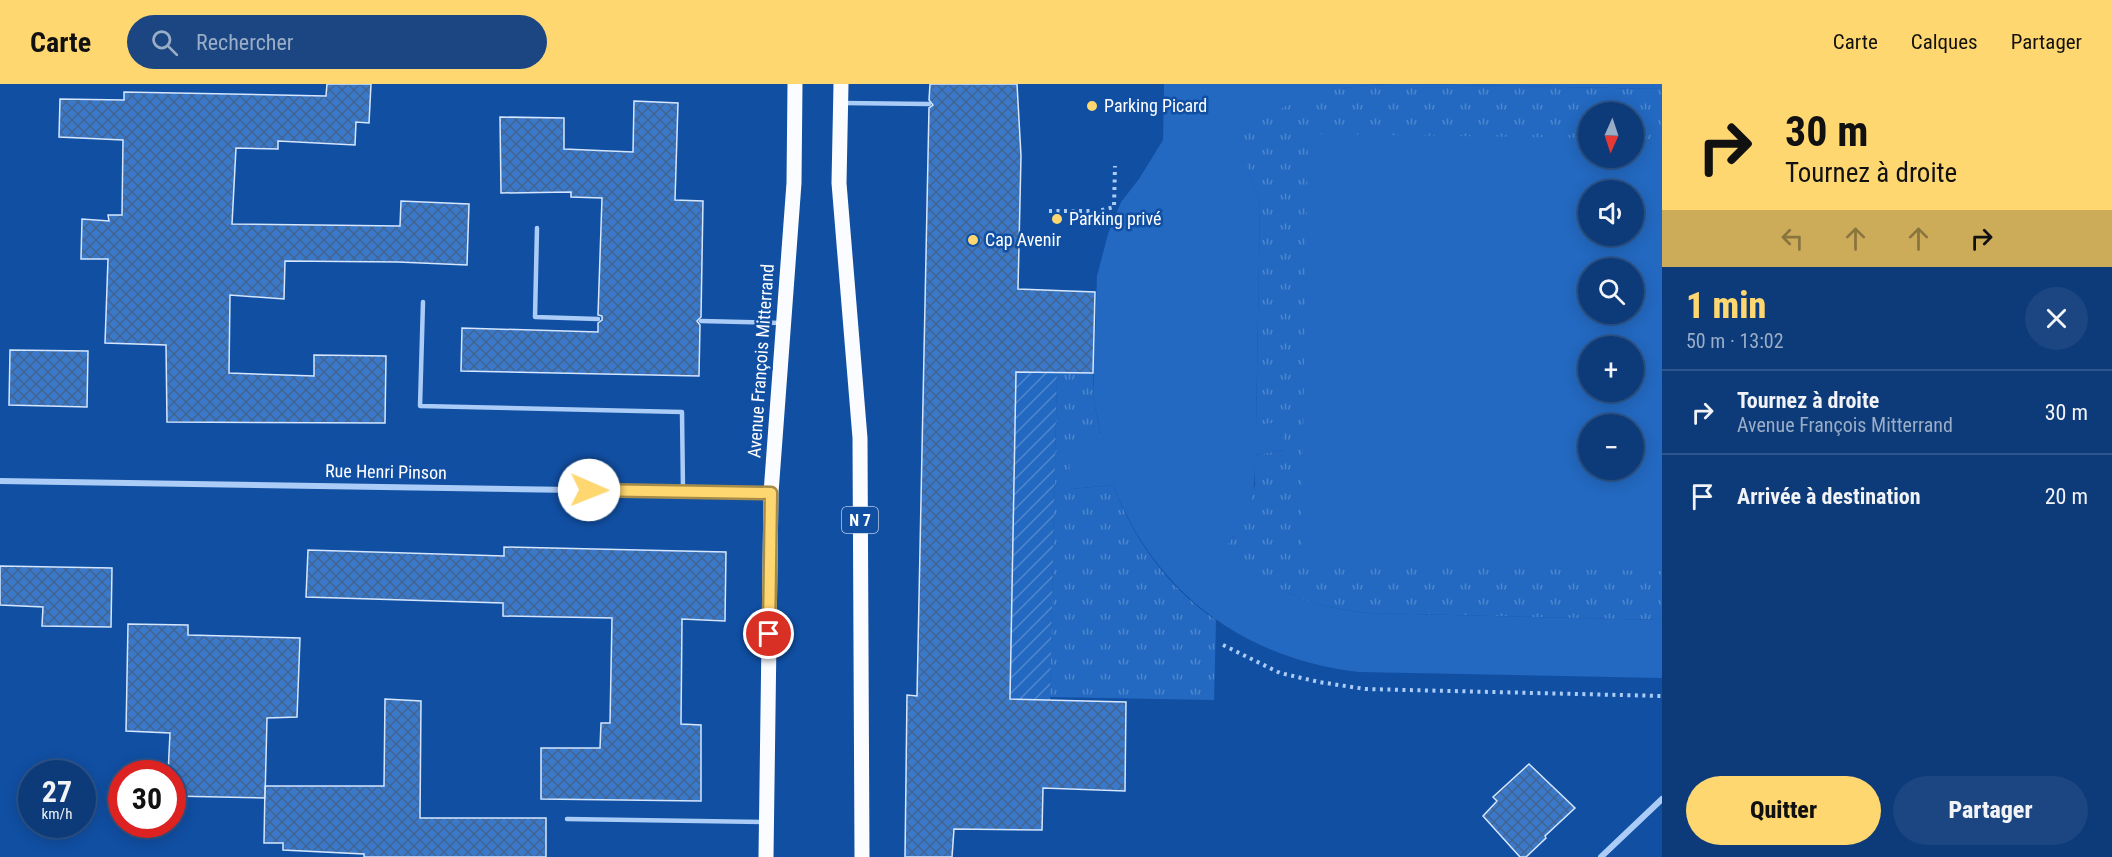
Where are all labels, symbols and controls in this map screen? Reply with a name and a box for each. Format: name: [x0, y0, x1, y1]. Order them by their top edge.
search box: [127, 15, 547, 69]
text: Carte: [30, 26, 91, 59]
icon: search: [148, 26, 181, 59]
text: Rechercher: [196, 30, 293, 55]
text: Carte: [1833, 30, 1878, 54]
text: Calques: [1911, 30, 1978, 54]
text: Partager: [2011, 30, 2082, 54]
place label: Parking Picard: [1104, 95, 1207, 116]
marker: Parking Picard: [1085, 99, 1099, 113]
north arrow: [1578, 102, 1644, 168]
map controls: [1578, 102, 1644, 480]
text: 30 m: [1785, 107, 1868, 156]
icon: right: [1686, 108, 1764, 186]
text: Tournez à droite: [1785, 157, 1957, 189]
button: sound: [1578, 180, 1644, 246]
place label: Parking privé: [1069, 208, 1161, 229]
marker: Parking privé: [1050, 212, 1064, 226]
icon: left: [1776, 222, 1809, 255]
icon: ahead: [1839, 222, 1872, 255]
icon: ahead: [1902, 222, 1935, 255]
icon: right: [1965, 222, 1998, 255]
place label: Cap Avenir: [985, 229, 1062, 250]
marker: Cap Avenir: [966, 233, 980, 247]
button: search: [1578, 258, 1644, 324]
street label: Avenue François Mitterrand: [743, 263, 778, 459]
text: 1 min: [1686, 285, 1766, 327]
button: close: [2025, 287, 2088, 350]
text: 50 m · 13:02: [1686, 329, 1784, 353]
button: +: [1578, 336, 1644, 402]
text: Tournez à droite: [1737, 388, 1879, 413]
icon: right: [1686, 396, 1719, 429]
text: 30 m: [2045, 400, 2088, 425]
text: Avenue François Mitterrand: [1737, 413, 1953, 437]
button: −: [1578, 414, 1644, 480]
position arrow: [557, 458, 621, 522]
street label: Rue Henri Pinson: [325, 460, 447, 483]
icon: arrive: [1686, 480, 1719, 513]
text: Arrivée à destination: [1737, 484, 1921, 509]
text: 20 m: [2045, 484, 2088, 509]
road number: N 7: [842, 507, 878, 533]
pin: [743, 608, 794, 659]
icon: arrive: [752, 617, 785, 650]
speed limit sign: 30: [108, 760, 186, 838]
text: 27: [42, 774, 72, 809]
button: Quitter: [1686, 776, 1881, 845]
button: Partager: [1893, 776, 2088, 845]
text: km/h: [42, 805, 72, 823]

